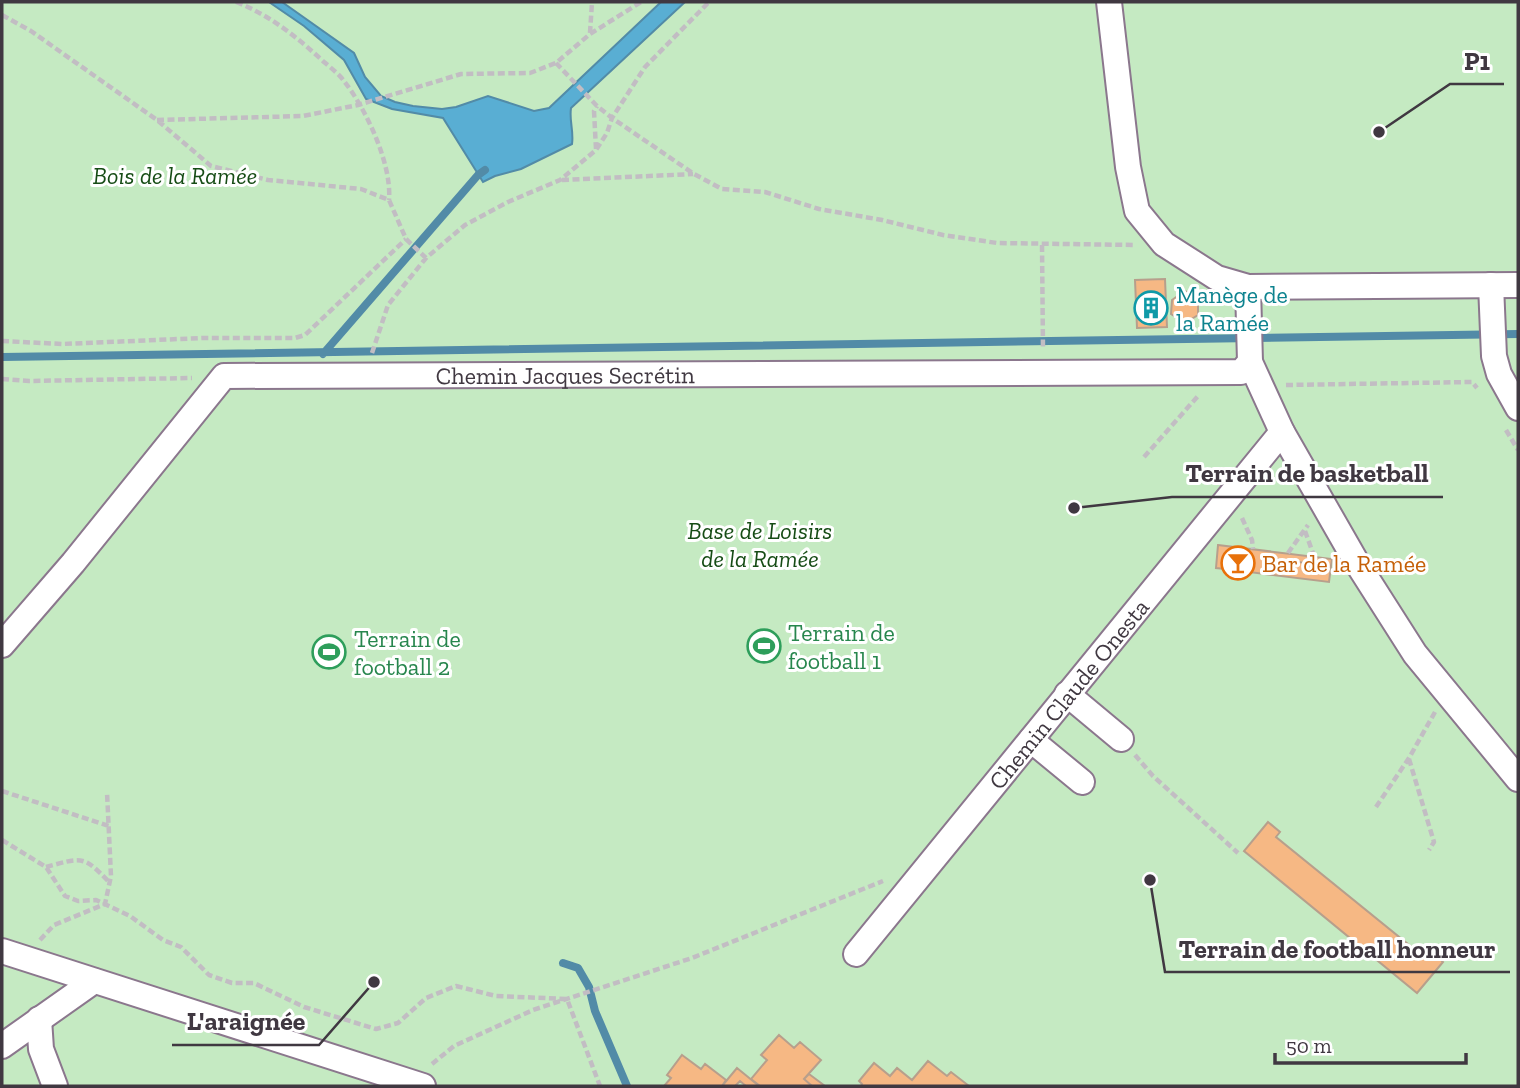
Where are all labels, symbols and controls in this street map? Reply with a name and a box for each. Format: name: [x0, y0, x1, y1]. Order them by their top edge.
callout: P1: [1450, 37, 1504, 84]
text: P1: [1464, 45, 1491, 77]
park label: Bois de la Ramée: [93, 161, 257, 190]
place label: Manège de la Ramée: [1176, 280, 1288, 337]
building icon: Manège de la Ramée: [1132, 289, 1170, 327]
street label: Chemin Jacques Secrétin: [436, 360, 695, 390]
callout: Terrain de basketball: [1172, 450, 1443, 497]
text: Terrain de basketball: [1185, 457, 1429, 489]
park label: Base de Loisirs de la Ramée: [688, 516, 832, 573]
bar icon: Bar de la Ramée: [1219, 544, 1257, 582]
place label: Bar de la Ramée: [1262, 549, 1426, 578]
street label: Chemin Claude Onesta: [982, 592, 1155, 795]
place label: Terrain de football 1: [788, 618, 895, 675]
place label: Terrain de football 2: [354, 624, 461, 681]
sports icon: Terrain de football 1: [745, 627, 783, 665]
sports icon: Terrain de football 2: [310, 633, 348, 671]
callout: Terrain de football honneur: [1165, 925, 1510, 972]
text: Terrain de football honneur: [1179, 933, 1495, 965]
callout: L'araignée: [172, 998, 319, 1045]
text: L'araignée: [187, 1005, 306, 1037]
scale bar: [1275, 1021, 1466, 1066]
text: 50 m: [1286, 1033, 1332, 1058]

